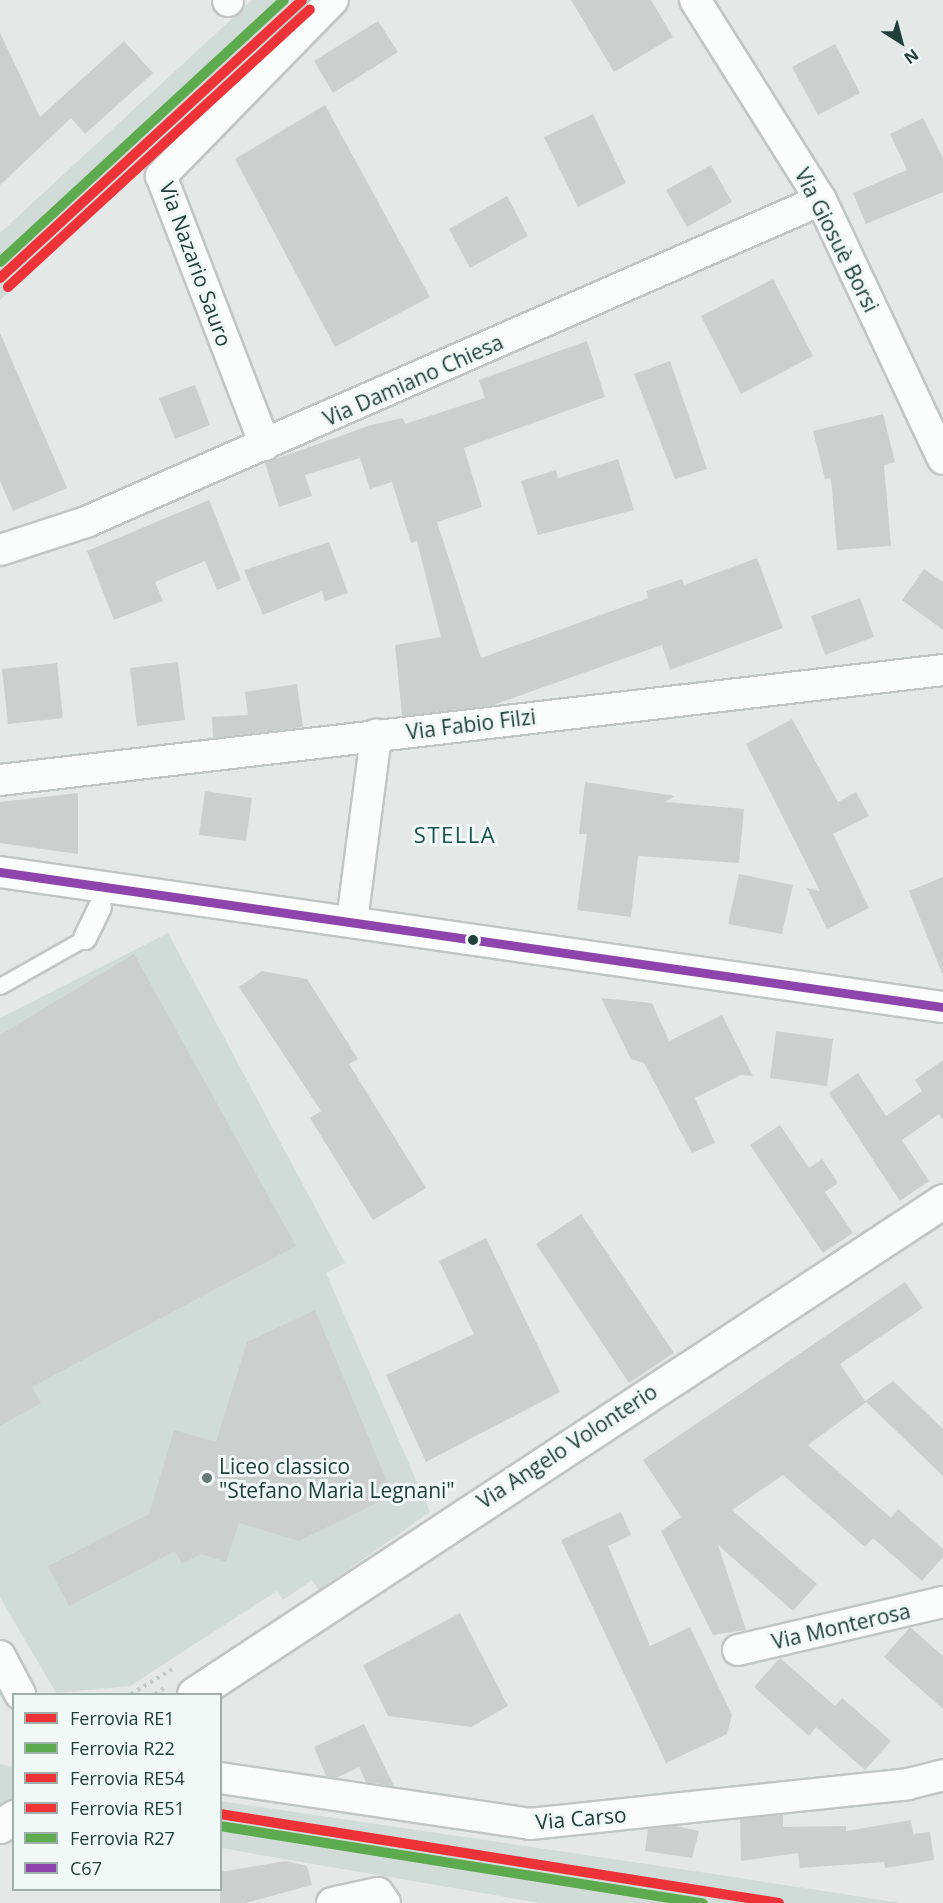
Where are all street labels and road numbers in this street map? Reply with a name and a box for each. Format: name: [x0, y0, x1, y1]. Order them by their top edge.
street label: Via Giosuè Borsi: [790, 164, 884, 316]
street label: Via Nazario Sauro: [155, 178, 237, 350]
street label: Via Damiano Chiesa: [319, 329, 507, 431]
street label: Via Fabio Filzi: [405, 704, 537, 744]
street label: Via Angelo Volonterio: [472, 1378, 662, 1514]
street label: Via Monterosa: [769, 1598, 913, 1654]
street label: Via Carso: [535, 1801, 627, 1835]

